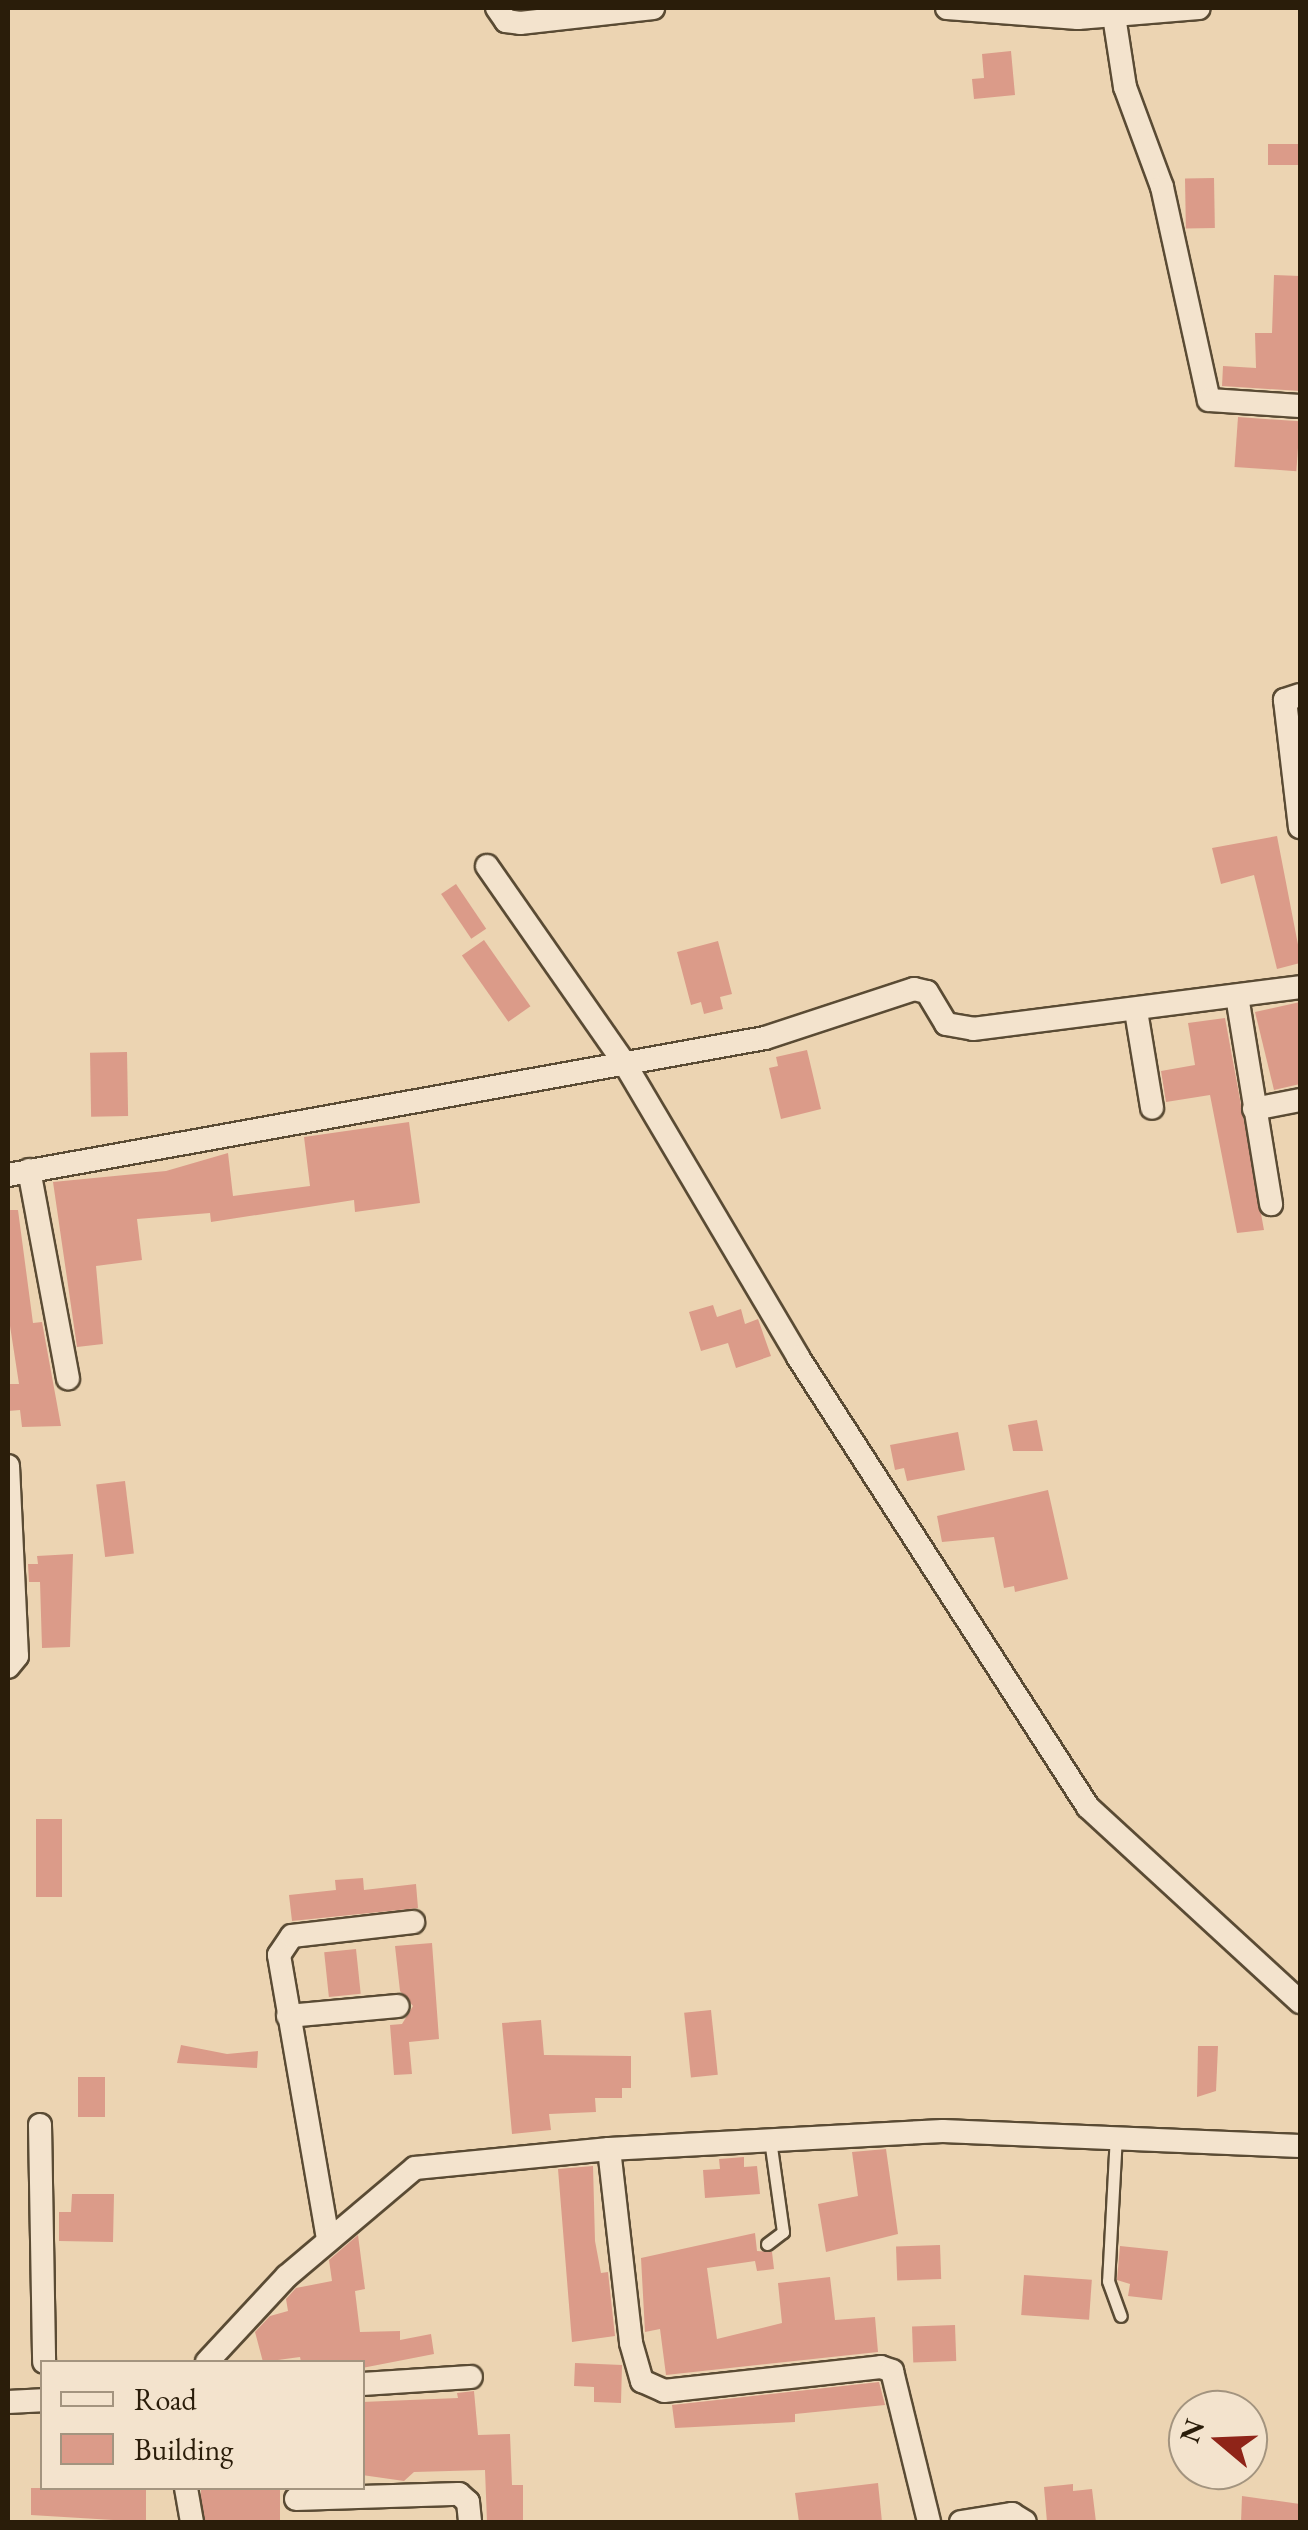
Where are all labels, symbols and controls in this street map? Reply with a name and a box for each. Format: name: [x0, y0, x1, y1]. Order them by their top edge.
legend: [40, 2360, 365, 2490]
text: Road: [134, 2380, 197, 2419]
north arrow: [1168, 2390, 1268, 2490]
text: N: [1171, 2414, 1212, 2447]
text: Building: [134, 2430, 233, 2469]

